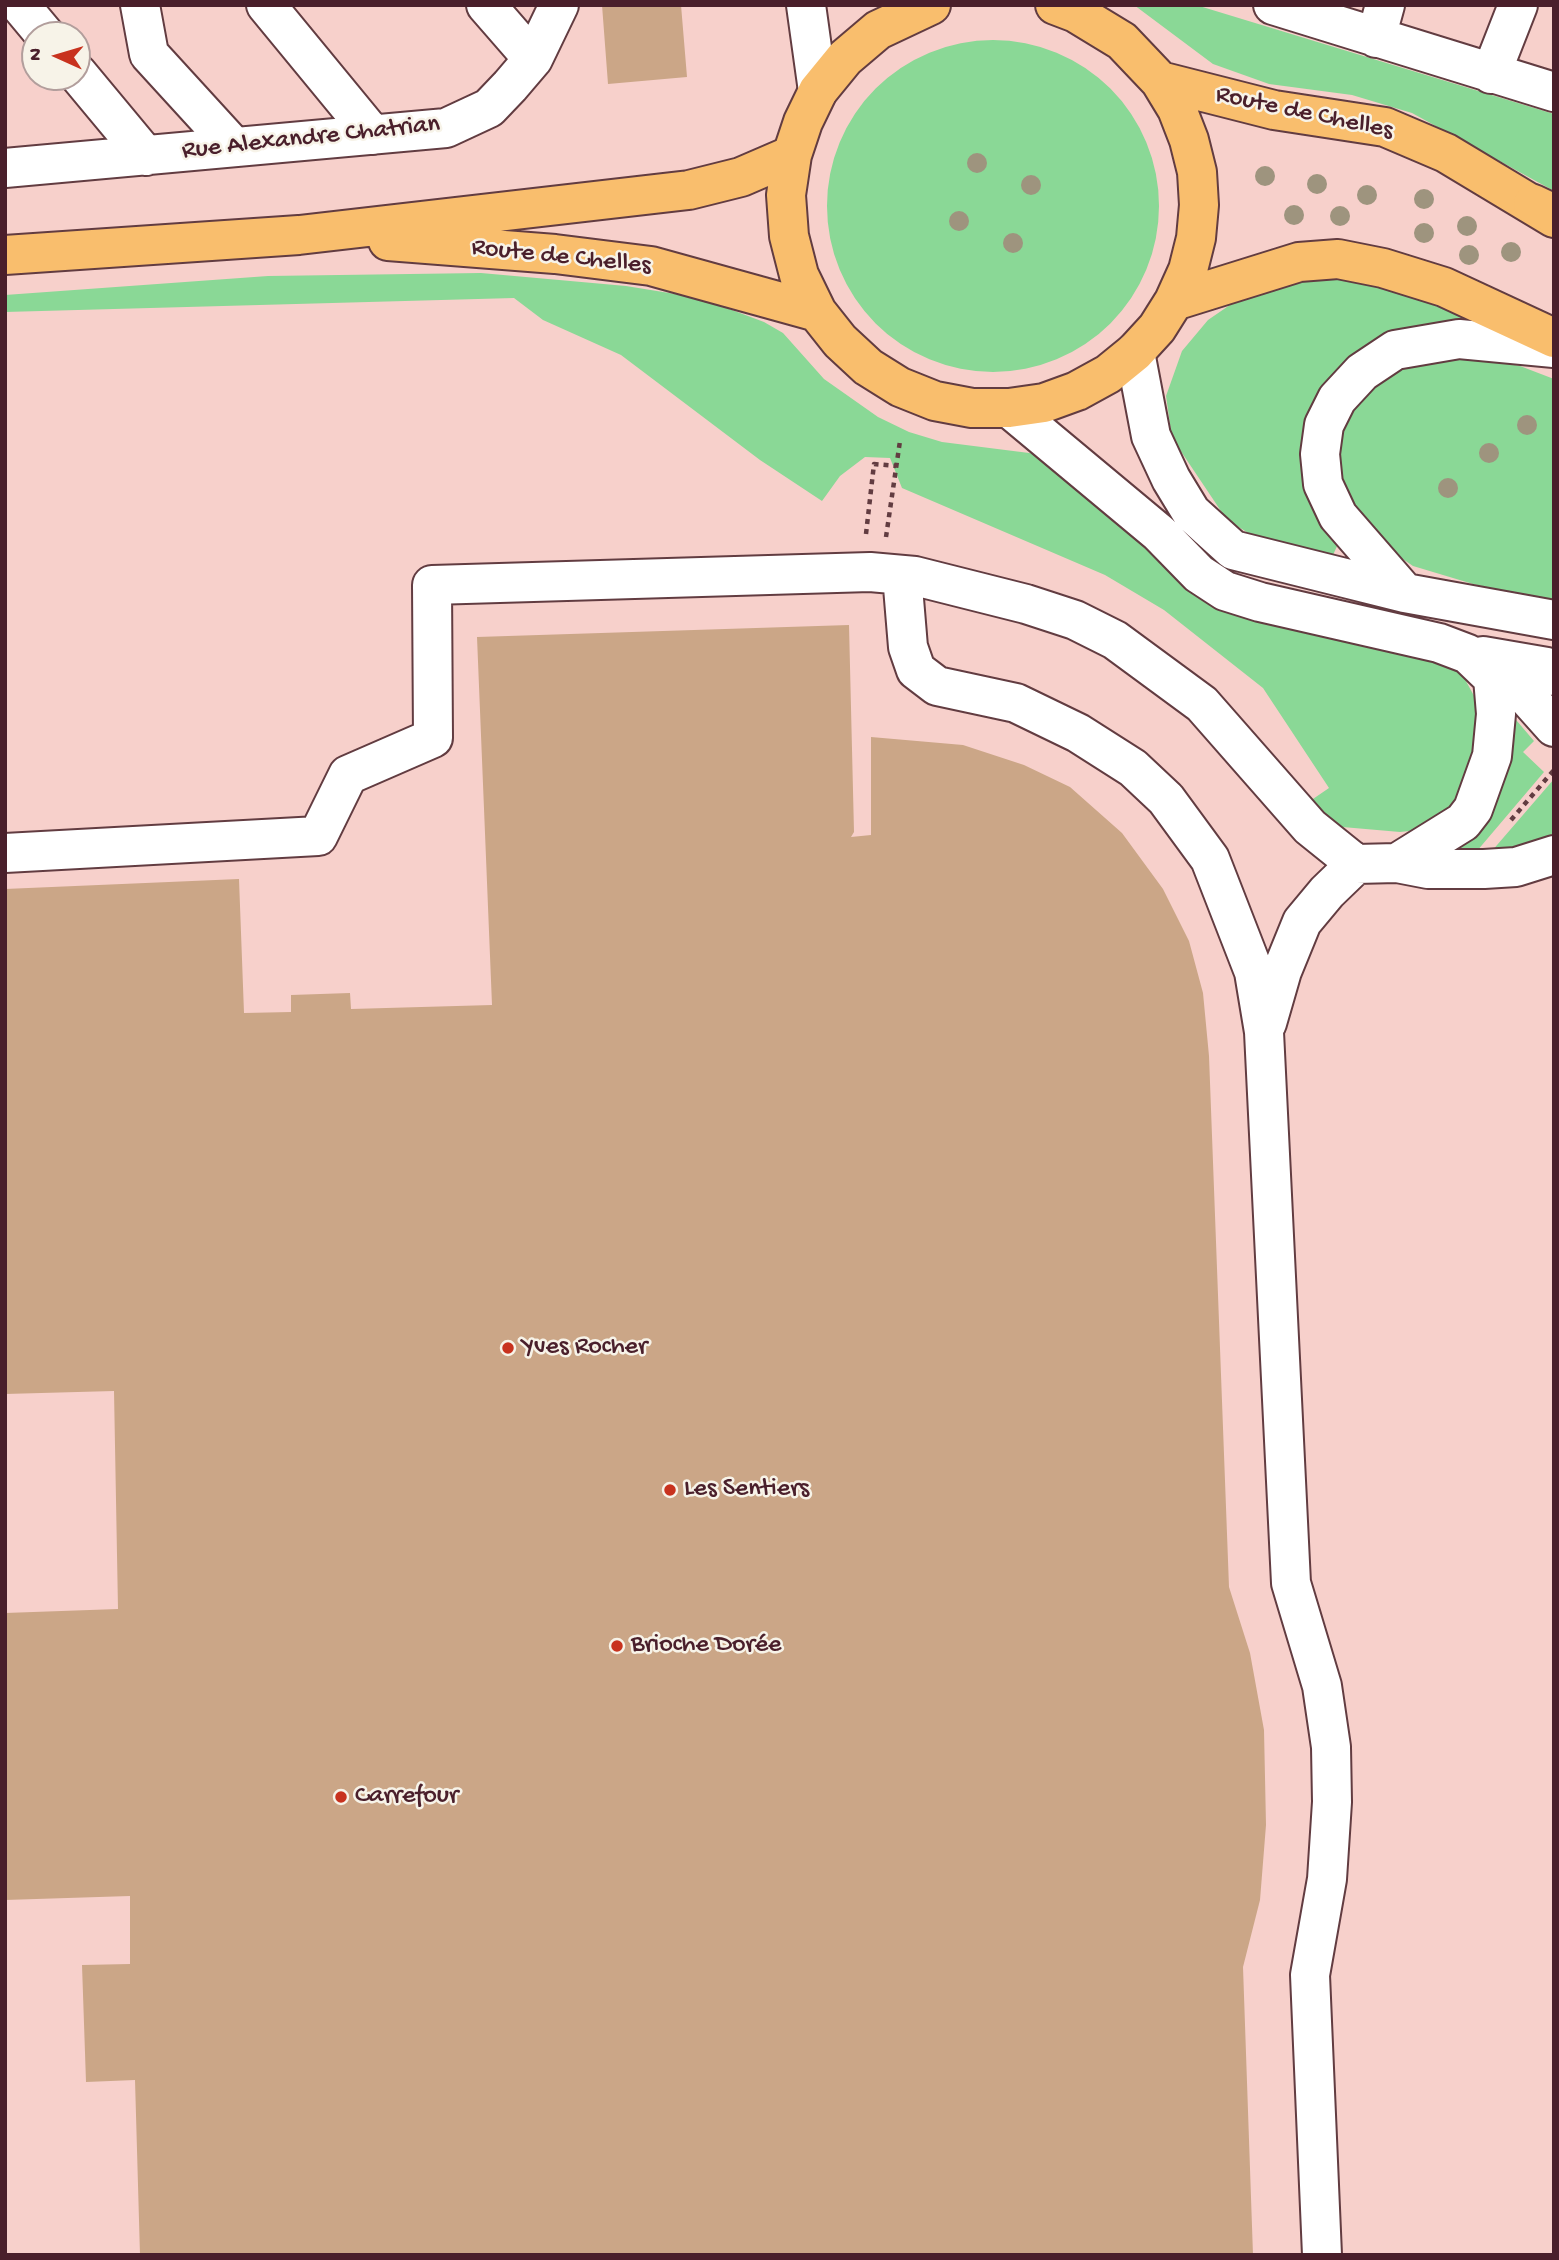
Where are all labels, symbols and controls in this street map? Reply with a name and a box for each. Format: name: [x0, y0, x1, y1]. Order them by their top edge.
north arrow: [21, 21, 91, 91]
text: N: [25, 48, 48, 62]
street label: Route de Chelles: [1213, 80, 1395, 148]
street label: Rue Alexandre Chatrian: [181, 110, 441, 168]
street label: Route de Chelles: [470, 233, 652, 283]
place label: Yves Rocher: [522, 1332, 647, 1364]
marker: Yves Rocher: [500, 1340, 516, 1356]
place label: Les Sentiers: [684, 1474, 809, 1506]
marker: Les Sentiers: [662, 1482, 678, 1498]
place label: Brioche Dorée: [631, 1630, 781, 1662]
marker: Brioche Dorée: [609, 1638, 625, 1654]
place label: Carrefour: [355, 1781, 458, 1813]
marker: Carrefour: [333, 1789, 349, 1805]

